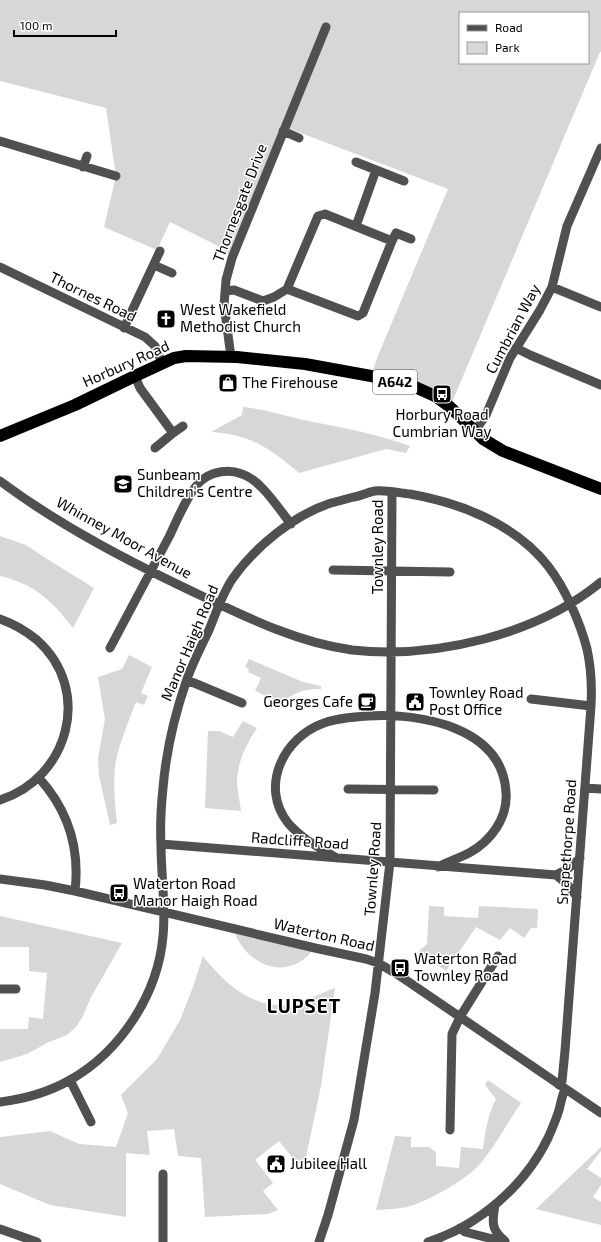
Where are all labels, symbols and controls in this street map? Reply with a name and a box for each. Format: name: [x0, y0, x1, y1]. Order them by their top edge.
scale bar: [14, 12, 116, 38]
legend: [459, 12, 589, 64]
text: 100 m: [20, 18, 52, 32]
text: Road: [495, 20, 523, 34]
text: Park: [495, 40, 520, 54]
street label: Thornesgate Drive: [208, 141, 270, 265]
street label: Thornes Road: [47, 267, 140, 325]
street label: Cumbrian Way: [481, 281, 543, 376]
place label: West Wakefield Methodist Church: [180, 300, 301, 335]
church icon: West Wakefield Methodist Church: [155, 308, 177, 330]
street label: Horbury Road: [79, 336, 172, 390]
road number: A642: [373, 370, 417, 394]
shop icon: The Firehouse: [217, 372, 239, 394]
place label: The Firehouse: [242, 373, 338, 391]
bus stop icon: Horbury Road Cumbrian Way: [431, 383, 453, 405]
place label: Horbury Road Cumbrian Way: [393, 405, 491, 440]
place label: Sunbeam Children's Centre: [137, 465, 253, 500]
school or university icon: Sunbeam Children's Centre: [112, 473, 134, 495]
street label: Whinney Moor Avenue: [54, 492, 195, 582]
street label: Townley Road: [368, 500, 386, 594]
street label: Manor Haigh Road: [156, 582, 222, 703]
place label: Townley Road Post Office: [429, 683, 524, 718]
cafe icon: Georges Cafe: [356, 691, 378, 713]
public building icon: Townley Road Post Office: [404, 691, 426, 713]
place label: Georges Cafe: [263, 692, 353, 710]
street label: Snapethorpe Road: [553, 779, 579, 905]
street label: Townley Road: [360, 821, 384, 917]
street label: Radcliffe Road: [251, 828, 350, 852]
place label: Waterton Road Manor Haigh Road: [133, 874, 258, 909]
bus stop icon: Waterton Road Manor Haigh Road: [108, 882, 130, 904]
street label: Waterton Road: [272, 914, 376, 954]
place label: Waterton Road Townley Road: [414, 949, 517, 984]
bus stop icon: Waterton Road Townley Road: [389, 957, 411, 979]
district label: LUPSET: [267, 994, 341, 1017]
public building icon: Jubilee Hall: [265, 1153, 287, 1175]
place label: Jubilee Hall: [290, 1154, 368, 1172]

